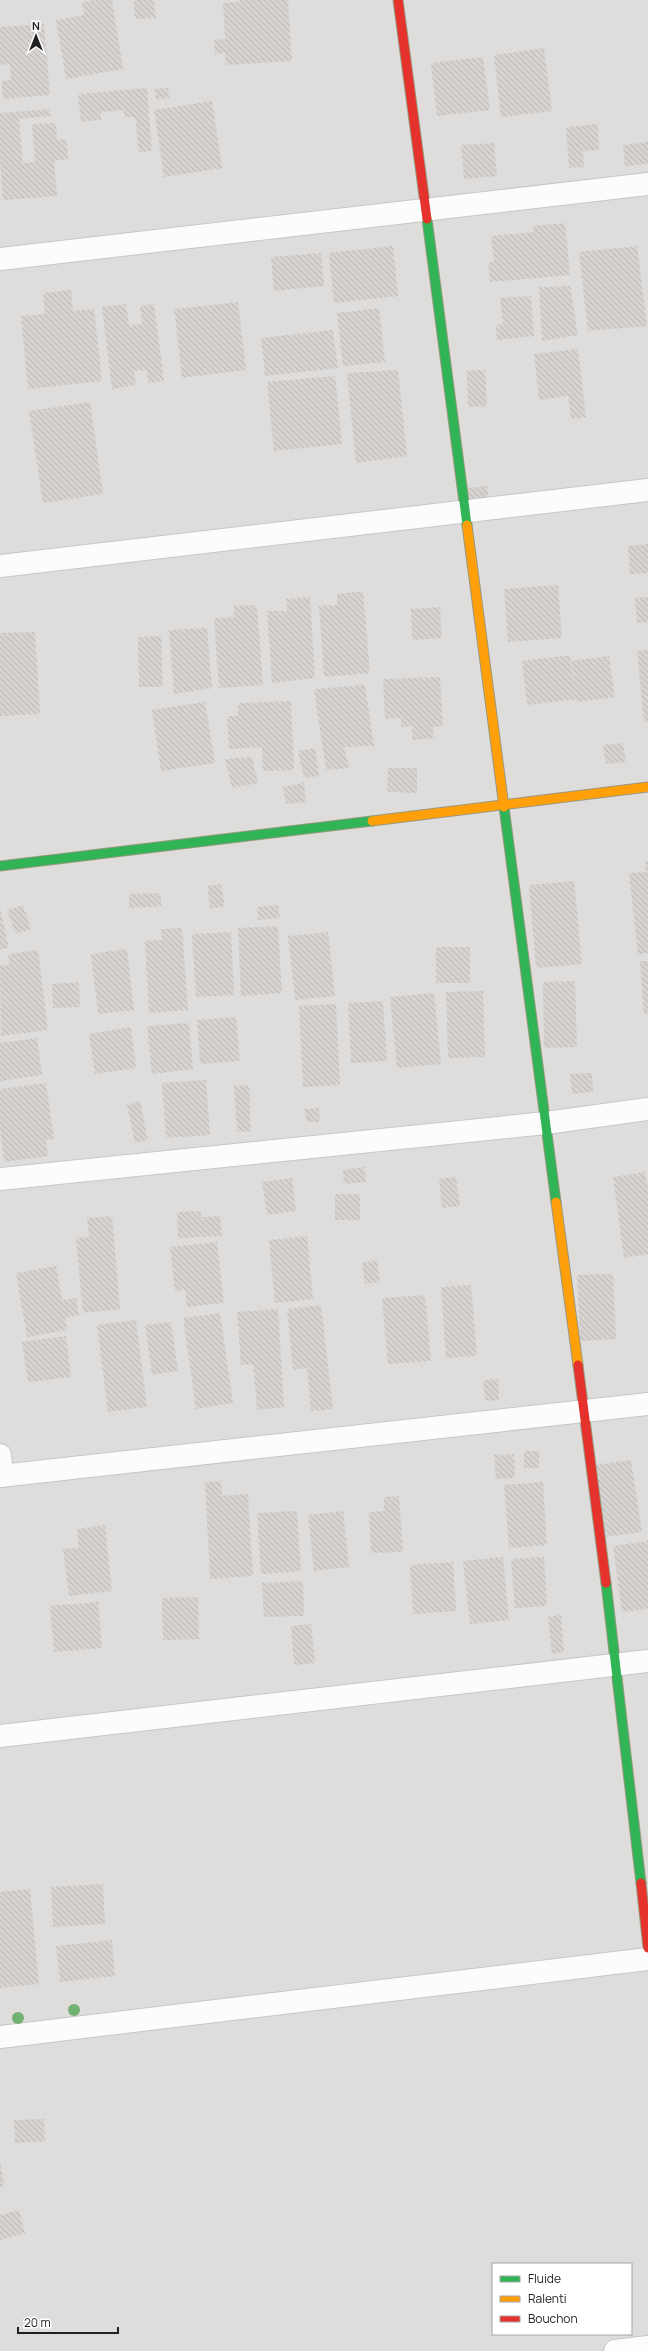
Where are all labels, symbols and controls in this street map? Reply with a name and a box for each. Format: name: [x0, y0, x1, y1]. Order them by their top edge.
north arrow: [16, 16, 56, 56]
text: N: [32, 18, 40, 33]
legend: [492, 2263, 632, 2335]
text: Fluide: [528, 2270, 561, 2287]
text: Ralenti: [528, 2290, 567, 2307]
scale bar: [18, 2309, 118, 2335]
text: Bouchon: [528, 2310, 578, 2327]
text: 20 m: [24, 2314, 51, 2331]

